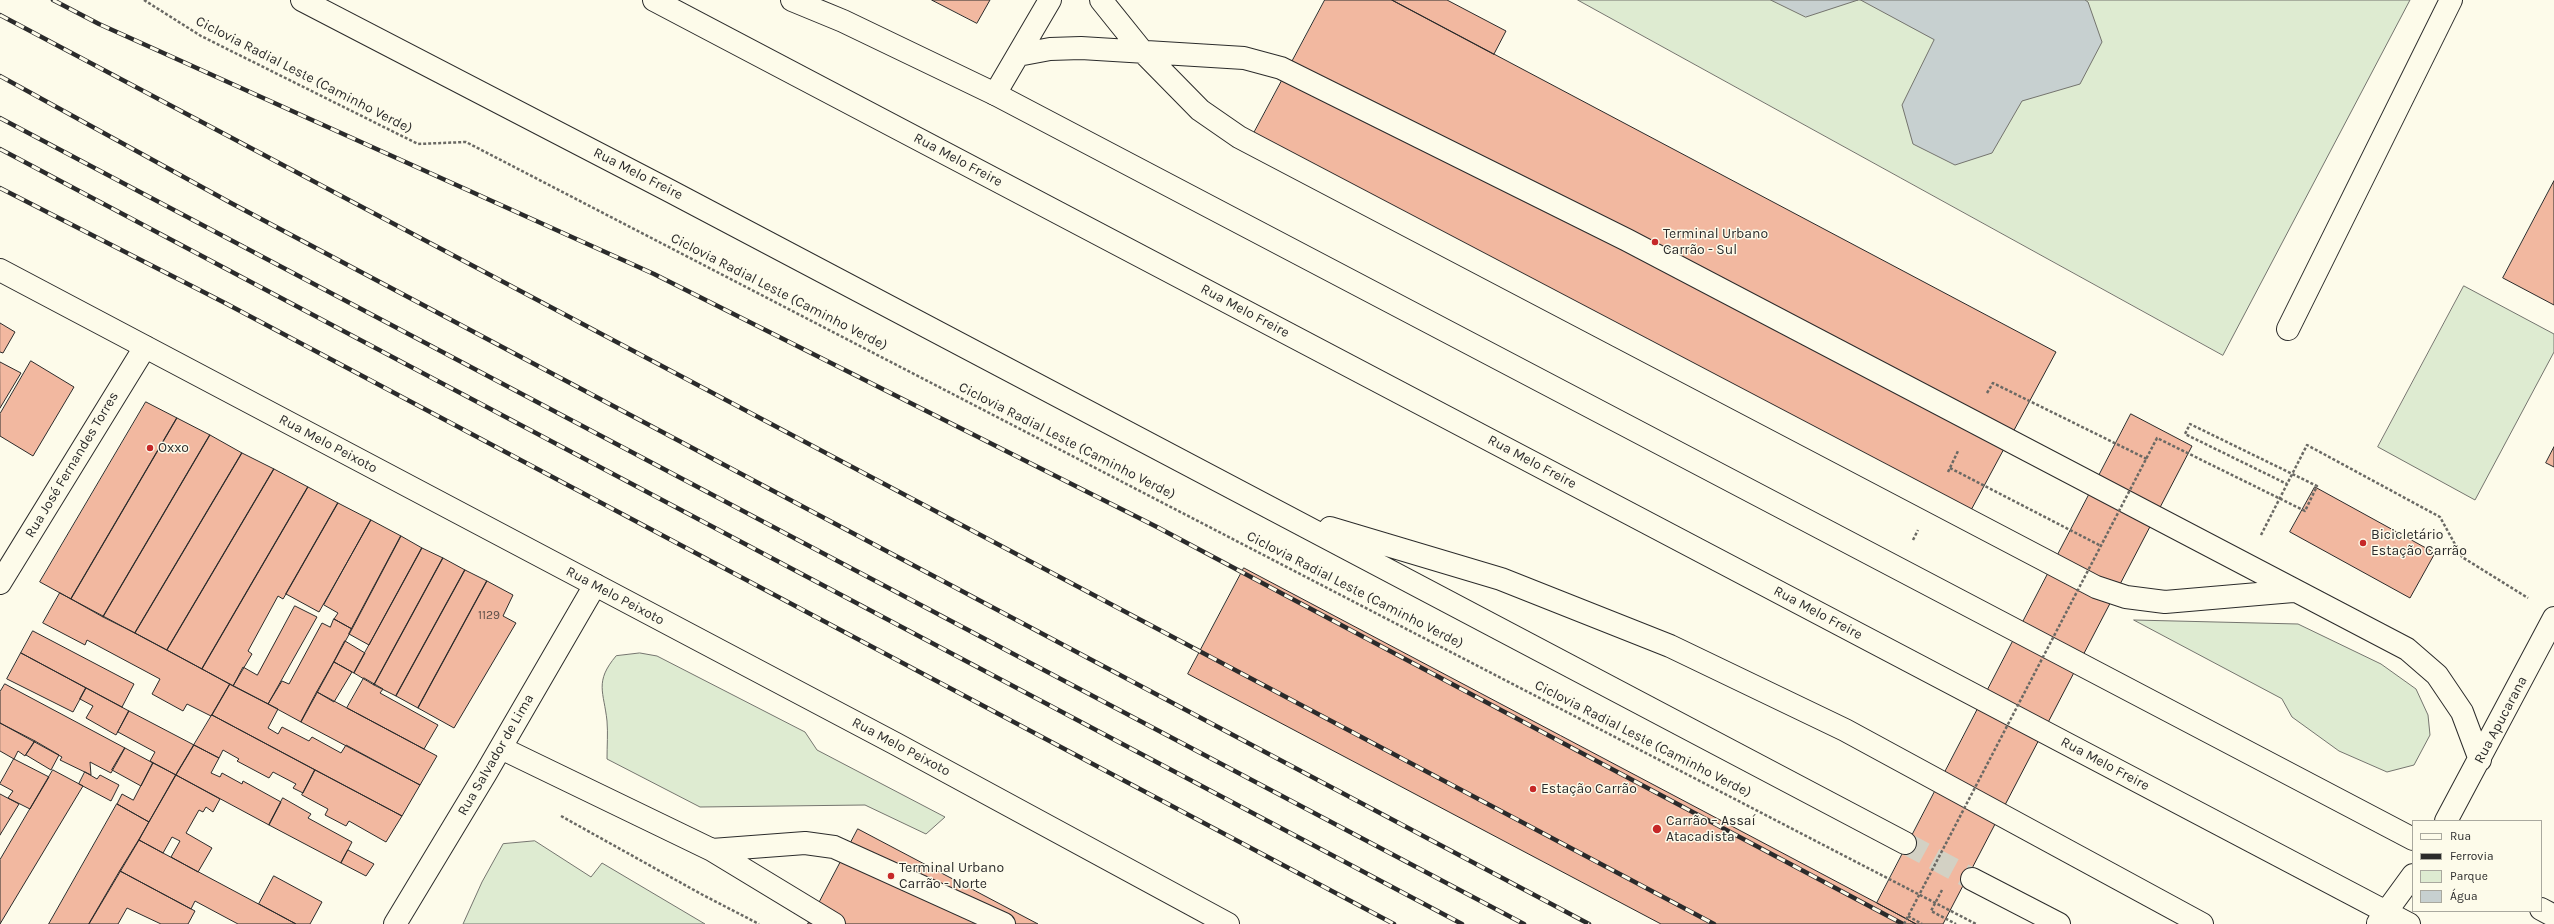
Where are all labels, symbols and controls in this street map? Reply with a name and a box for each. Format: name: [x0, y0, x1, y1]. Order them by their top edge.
street label: Ciclovia Radial Leste (Caminho Verde): [193, 13, 415, 137]
street label: Rua Melo Freire: [911, 130, 1005, 190]
street label: Rua Melo Freire: [591, 144, 685, 204]
place label: Terminal Urbano Carrão - Sul: [1663, 226, 1768, 258]
street label: Ciclovia Radial Leste (Caminho Verde): [668, 230, 890, 354]
marker: Terminal Urbano Carrão - Sul: [1650, 237, 1660, 247]
street label: Rua Melo Freire: [1198, 281, 1292, 341]
street label: Ciclovia Radial Leste (Caminho Verde): [956, 379, 1178, 503]
street label: Rua José Fernandes Torres: [22, 389, 122, 541]
street label: Rua Melo Peixoto: [276, 411, 380, 477]
street label: Rua Melo Freire: [1485, 432, 1579, 492]
place label: Oxxo: [158, 440, 189, 456]
marker: Oxxo: [145, 443, 155, 453]
place label: Bicicletário Estação Carrão: [2371, 527, 2467, 560]
street label: Ciclovia Radial Leste (Caminho Verde): [1244, 528, 1466, 652]
marker: Bicicletário Estação Carrão: [2358, 538, 2368, 548]
street label: Rua Melo Peixoto: [563, 563, 667, 629]
street label: Rua Melo Freire: [1771, 583, 1865, 643]
house number: 1129: [478, 609, 500, 623]
street label: Rua Apucarana: [2471, 673, 2531, 767]
street label: Ciclovia Radial Leste (Caminho Verde): [1532, 677, 1754, 801]
street label: Rua Salvador de Lima: [454, 691, 538, 819]
street label: Rua Melo Peixoto: [849, 714, 953, 780]
street label: Rua Melo Freire: [2058, 734, 2152, 794]
place label: Estação Carrão: [1541, 781, 1637, 797]
marker: Estação Carrão: [1528, 784, 1538, 794]
place label: Carrão – Assaí Atacadista: [1666, 813, 1756, 846]
legend: [2412, 820, 2542, 912]
marker: Carrão – Assaí Atacadista: [1651, 823, 1663, 835]
text: Rua: [2450, 829, 2471, 843]
text: Ferrovia: [2450, 849, 2494, 863]
place label: Terminal Urbano Carrão - Norte: [899, 860, 1004, 892]
text: Parque: [2450, 869, 2488, 883]
marker: Terminal Urbano Carrão - Norte: [886, 871, 896, 881]
text: Água: [2450, 889, 2478, 903]

